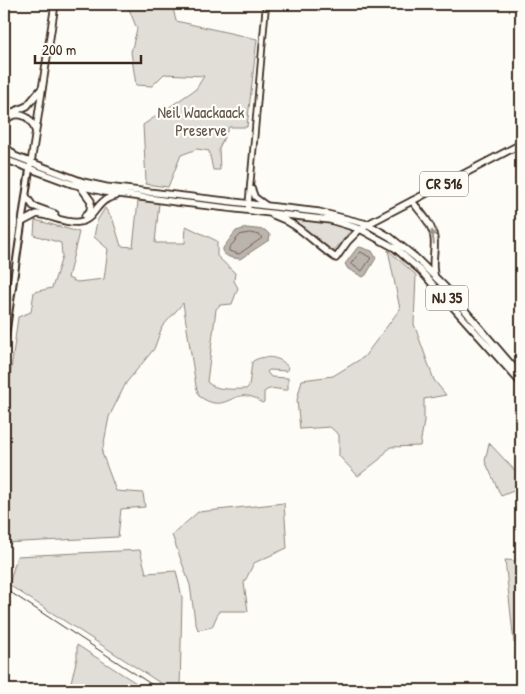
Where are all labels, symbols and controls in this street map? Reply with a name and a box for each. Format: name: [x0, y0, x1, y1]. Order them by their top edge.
scale bar: [35, 32, 141, 64]
text: 200 m: [42, 39, 76, 60]
park label: Neil Waackaack Preserve: [157, 101, 245, 141]
road number: CR 516: [420, 172, 468, 196]
one-way arrow: [429, 229, 437, 245]
road number: NJ 35: [426, 286, 468, 310]

